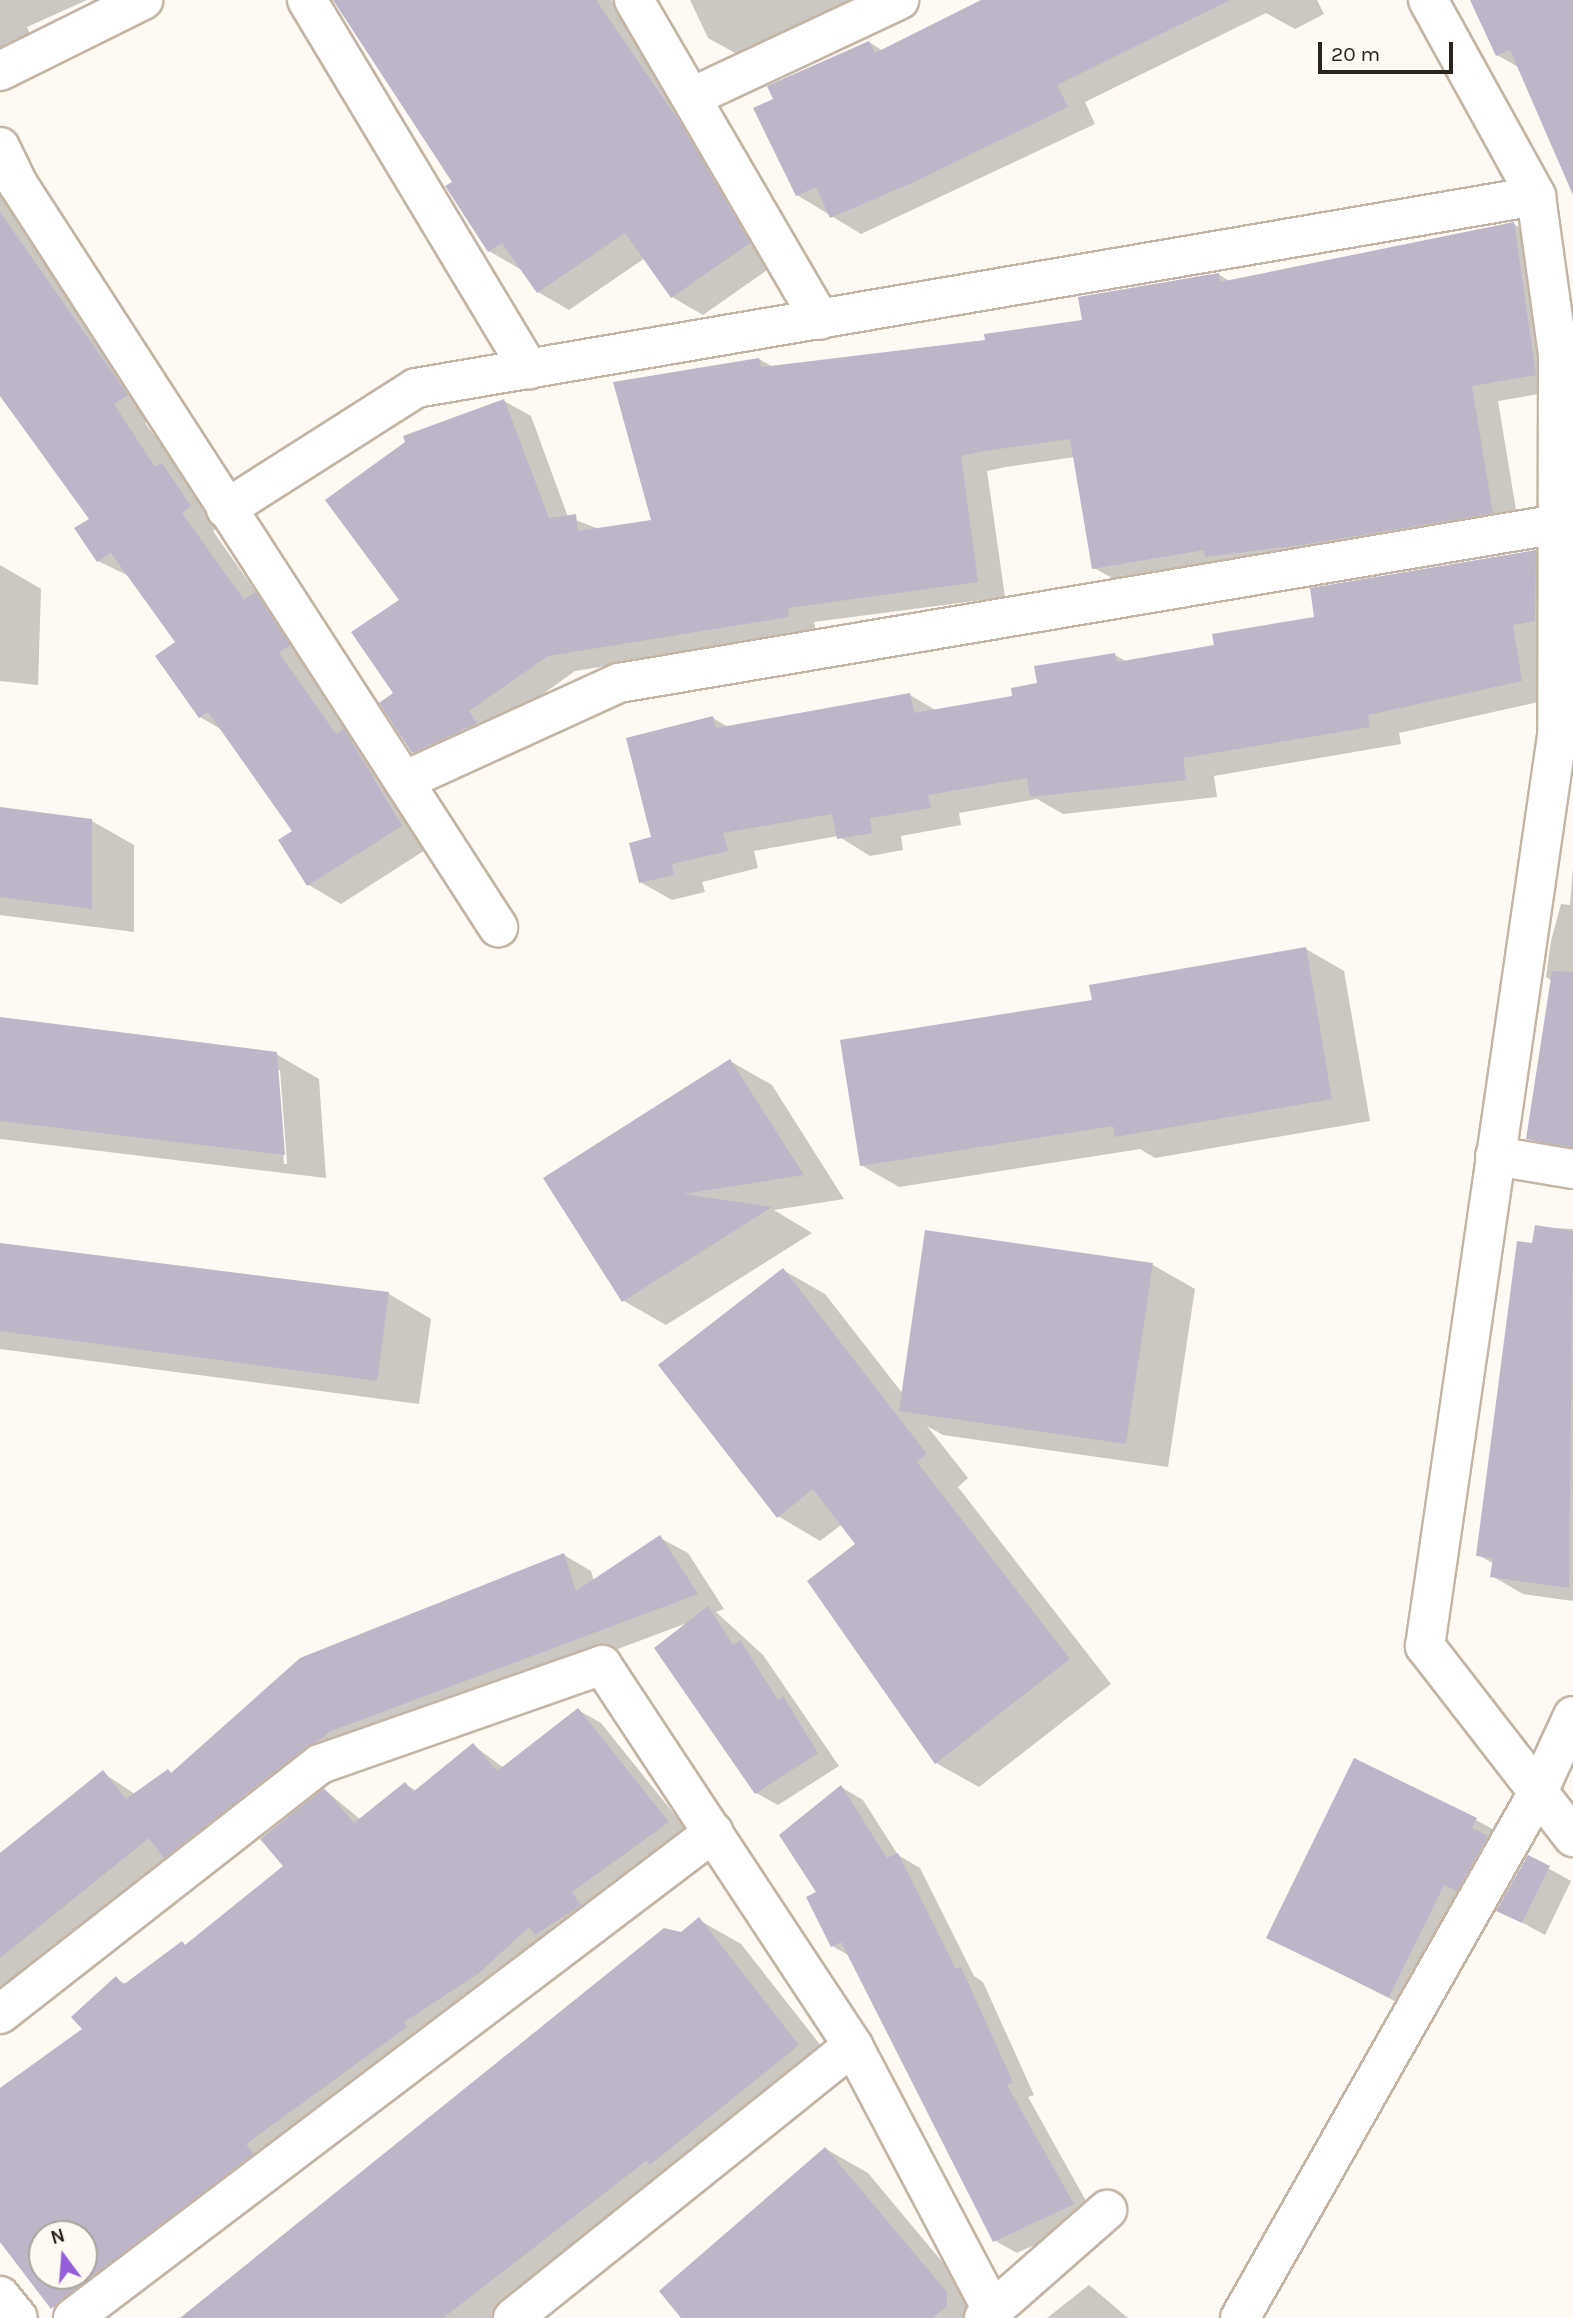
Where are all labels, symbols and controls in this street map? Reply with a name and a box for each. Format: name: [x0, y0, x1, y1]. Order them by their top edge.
scale bar: [1321, 28, 1456, 72]
text: 20 m: [1331, 42, 1380, 66]
north arrow: [28, 2220, 98, 2290]
text: N: [48, 2224, 67, 2249]

